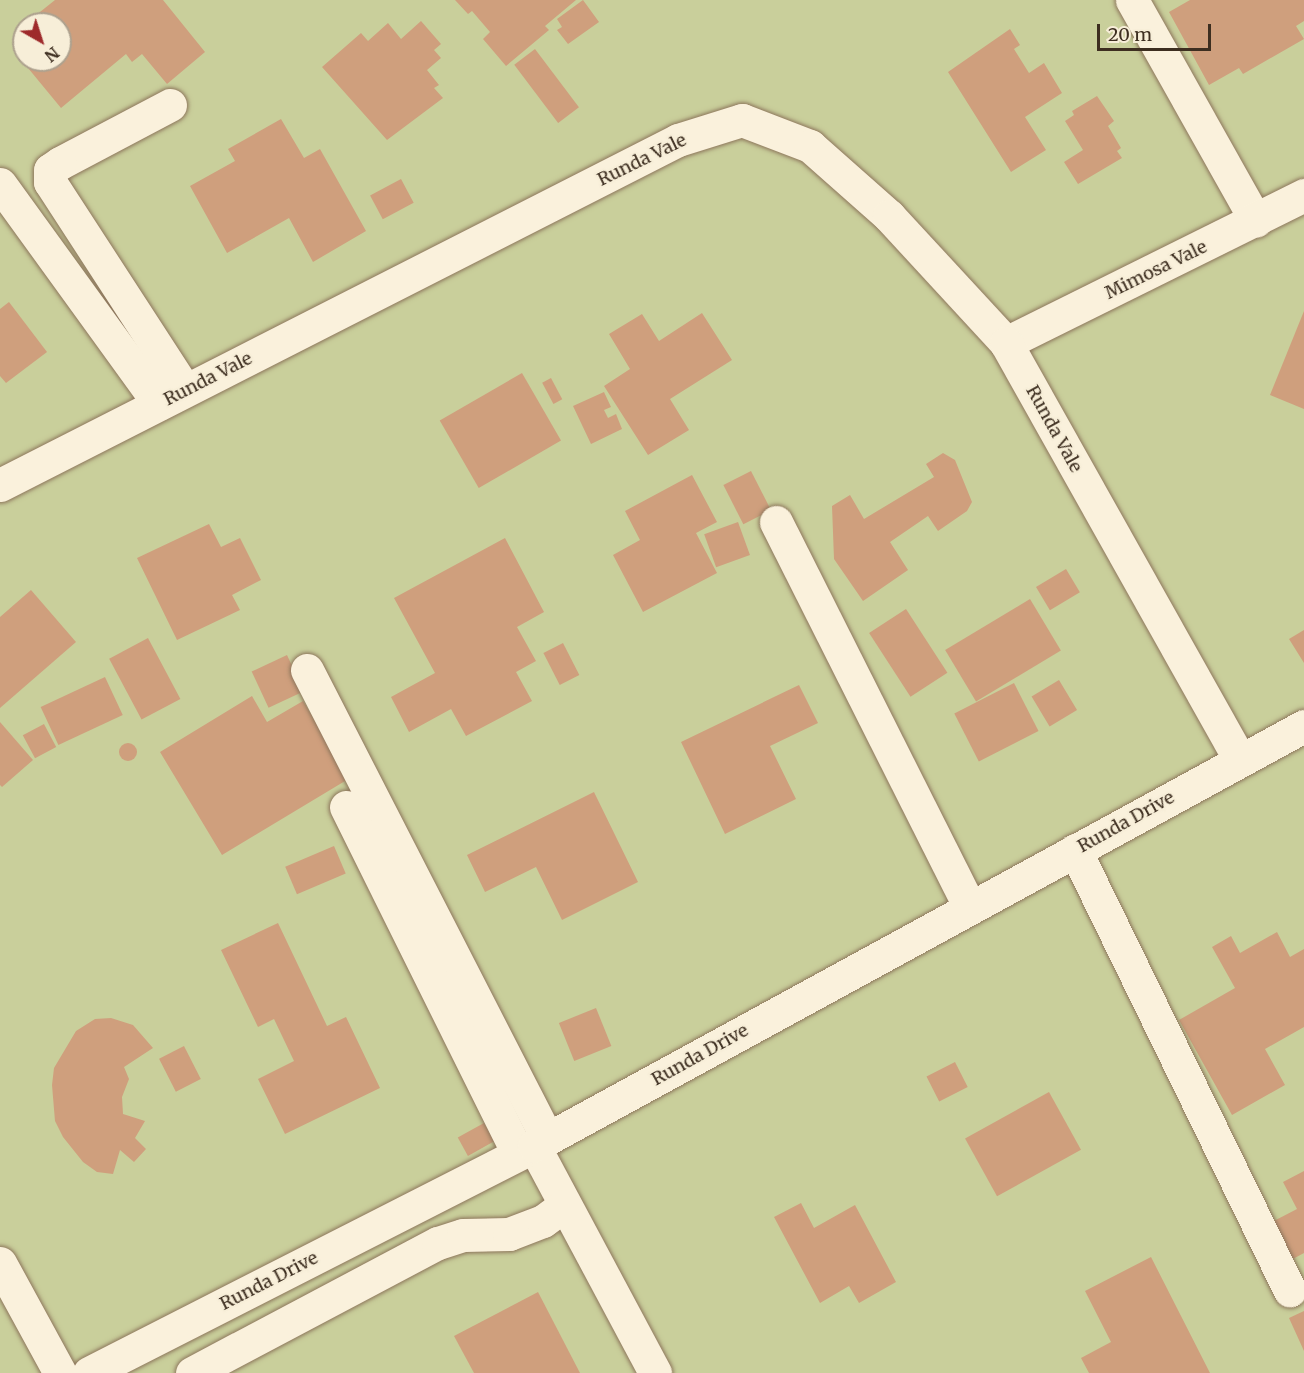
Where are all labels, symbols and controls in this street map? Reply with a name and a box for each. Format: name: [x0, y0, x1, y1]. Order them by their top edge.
north arrow: [12, 12, 72, 72]
scale bar: [1100, 12, 1214, 50]
text: 20 m: [1108, 23, 1152, 46]
text: N: [41, 43, 63, 66]
street label: Runda Vale: [594, 129, 690, 191]
street label: Mimosa Vale: [1101, 236, 1211, 304]
street label: Runda Vale: [160, 348, 256, 410]
street label: Runda Vale: [1021, 382, 1087, 476]
street label: Runda Drive: [1074, 787, 1178, 857]
street label: Runda Drive: [648, 1020, 752, 1090]
street label: Runda Drive: [216, 1247, 322, 1315]

